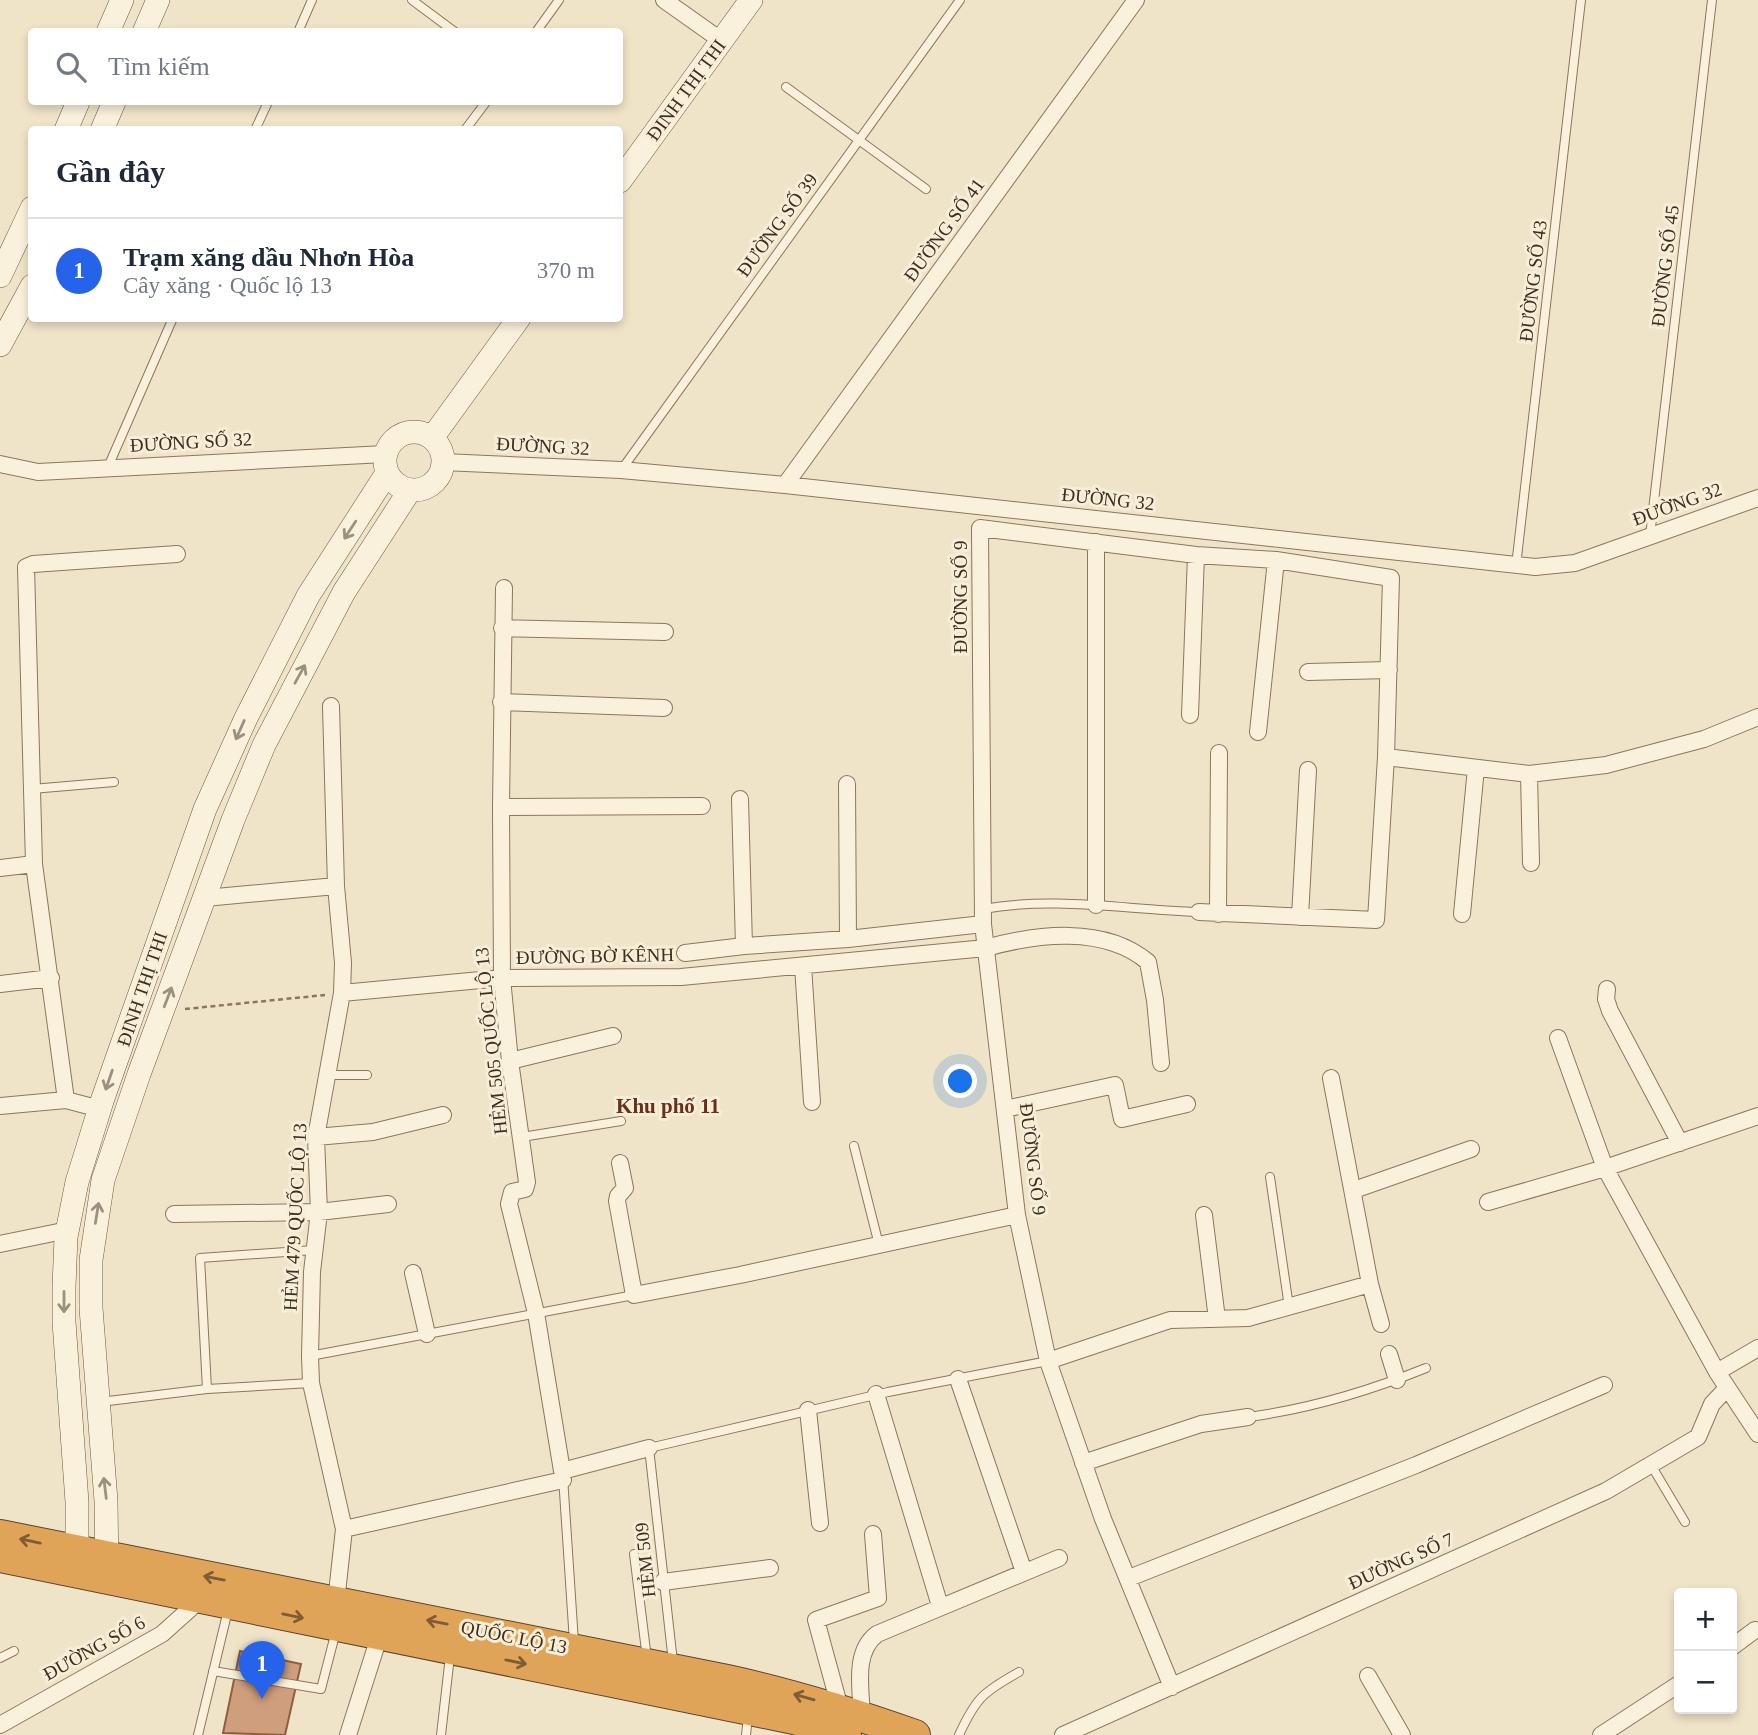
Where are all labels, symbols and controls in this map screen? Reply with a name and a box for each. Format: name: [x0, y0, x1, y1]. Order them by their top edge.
search box: [28, 28, 623, 105]
street label: ĐINH THỊ THI: [642, 35, 730, 145]
icon: search: [52, 48, 90, 86]
text: Tìm kiếm: [108, 52, 210, 81]
text: Gần đây: [56, 155, 165, 188]
street label: ĐƯỜNG SỐ 39: [733, 169, 821, 281]
street label: ĐƯỜNG SỐ 41: [900, 174, 988, 286]
street label: ĐƯỜNG SỐ 45: [1647, 204, 1683, 328]
street label: ĐƯỜNG SỐ 43: [1515, 219, 1551, 343]
text: Trạm xăng dầu Nhơn Hòa: [123, 243, 414, 272]
text: 1: [73, 258, 85, 283]
text: 370 m: [537, 258, 595, 283]
text: Cây xăng · Quốc lộ 13: [123, 273, 332, 298]
street label: ĐƯỜNG SỐ 32: [129, 428, 253, 456]
street label: ĐƯỜNG 32: [496, 433, 590, 459]
street label: ĐƯỜNG 32: [1630, 478, 1724, 530]
street label: ĐƯỜNG 32: [1060, 484, 1156, 514]
one-way arrow: [343, 520, 357, 540]
street label: ĐƯỜNG SỐ 9: [950, 541, 971, 653]
one-way arrow: [293, 664, 307, 684]
one-way arrow: [233, 718, 246, 740]
street label: ĐINH THỊ THI: [113, 929, 171, 1049]
street label: ĐƯỜNG BỜ KÊNH: [516, 944, 675, 968]
street label: HẺM 505 QUỐC LỘ 13: [471, 946, 511, 1136]
one-way arrow: [163, 987, 176, 1009]
your location: [943, 1064, 977, 1098]
one-way arrow: [102, 1069, 115, 1091]
district label: Khu phố 11: [616, 1094, 720, 1118]
street label: ĐƯỜNG SỐ 9: [1016, 1102, 1050, 1216]
street label: HẺM 479 QUỐC LỘ 13: [280, 1123, 310, 1311]
one-way arrow: [91, 1202, 104, 1225]
one-way arrow: [57, 1290, 71, 1313]
one-way arrow: [98, 1478, 111, 1500]
street label: HẺM 509: [631, 1521, 659, 1599]
street label: ĐƯỜNG SỐ 7: [1345, 1528, 1457, 1594]
one-way arrow: [19, 1533, 42, 1547]
one-way arrow: [203, 1570, 226, 1584]
map controls: [1674, 1588, 1737, 1714]
button: +: [1674, 1588, 1737, 1651]
one-way arrow: [281, 1609, 304, 1623]
street label: ĐƯỜNG SỐ 6: [40, 1611, 148, 1685]
one-way arrow: [426, 1614, 449, 1628]
street label: QUỐC LỘ 13: [459, 1616, 569, 1658]
pin: 1: [239, 1641, 285, 1699]
button: −: [1674, 1651, 1737, 1714]
one-way arrow: [504, 1656, 527, 1670]
one-way arrow: [793, 1690, 815, 1703]

